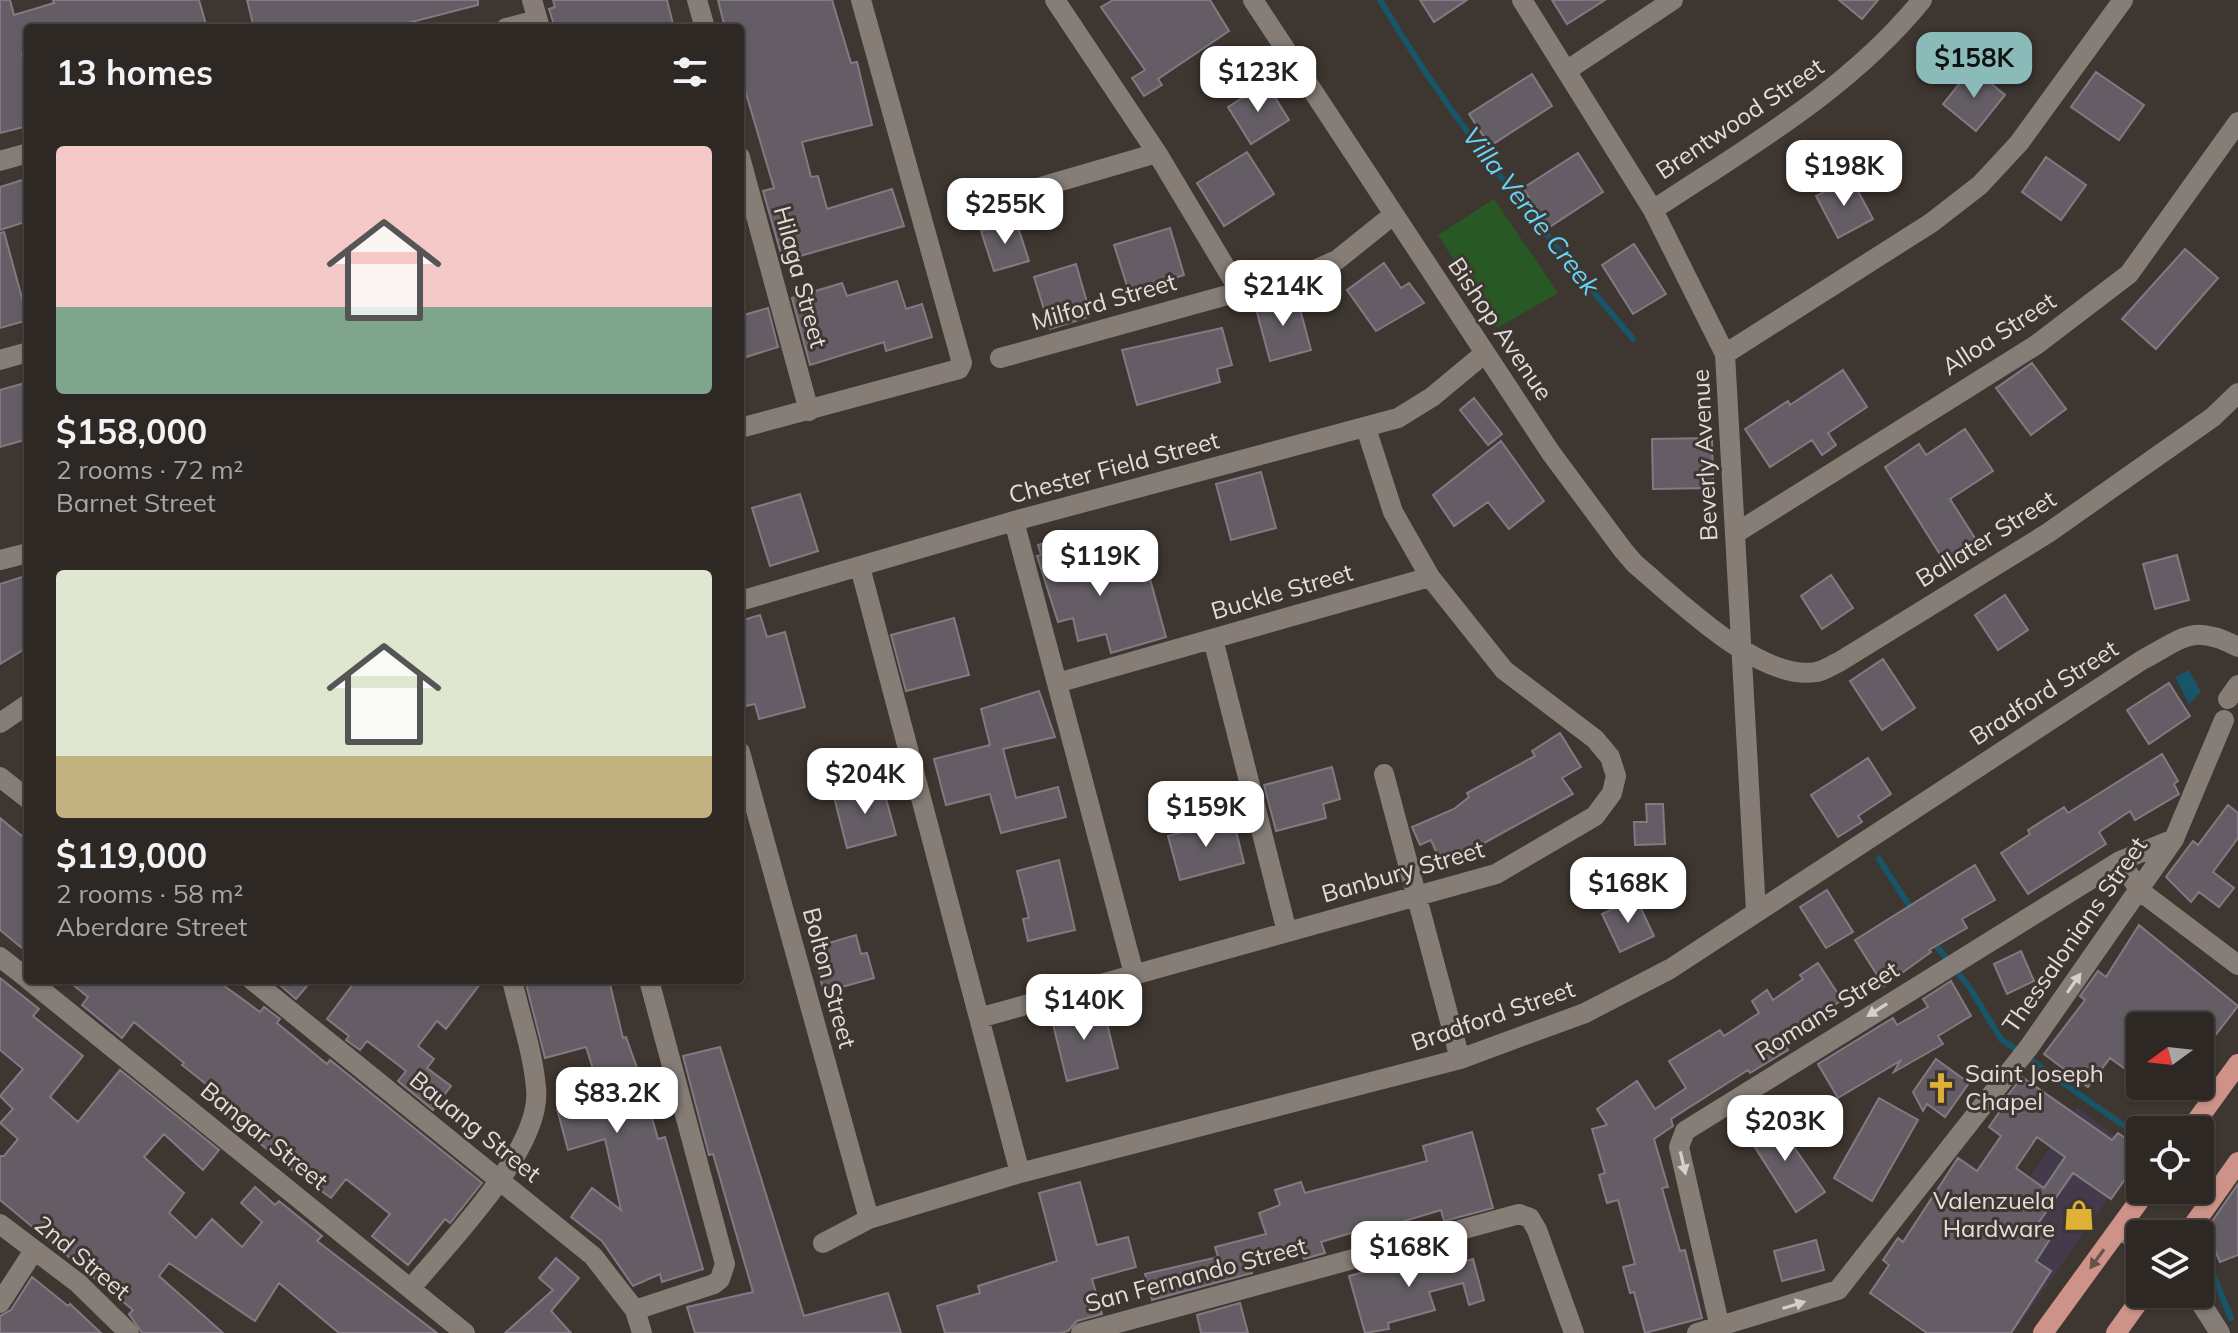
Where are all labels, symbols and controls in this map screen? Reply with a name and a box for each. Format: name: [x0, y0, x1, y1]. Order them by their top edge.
pin: $158K: [1918, 32, 2030, 100]
text: $158K: [1934, 41, 2014, 74]
pin: $123K: [1202, 46, 1314, 114]
icon: filters: [668, 50, 712, 94]
text: 13 homes: [56, 51, 213, 94]
street label: Brentwood Street: [1650, 51, 1829, 185]
text: $123K: [1218, 55, 1298, 88]
water label: Villa Verde Creek: [1455, 120, 1608, 302]
pin: $198K: [1788, 140, 1900, 208]
text: $198K: [1804, 149, 1884, 182]
pin: $255K: [949, 178, 1061, 246]
text: $255K: [965, 187, 1045, 220]
icon: home: [312, 198, 456, 342]
street label: Hilaga Street: [768, 202, 834, 351]
street label: Bishop Avenue: [1442, 251, 1560, 406]
pin: $214K: [1227, 260, 1339, 328]
street label: Milford Street: [1028, 266, 1180, 336]
text: $214K: [1243, 269, 1323, 302]
street label: Alloa Street: [1936, 285, 2061, 381]
street label: Beverly Avenue: [1685, 368, 1723, 542]
text: $158,000: [56, 410, 207, 453]
street label: Chester Field Street: [1005, 425, 1222, 510]
text: 2 rooms · 72 m²: [56, 453, 243, 486]
street label: Ballater Street: [1910, 483, 2061, 593]
text: Barnet Street: [56, 486, 216, 519]
pin: $119K: [1044, 530, 1156, 598]
text: $119K: [1060, 539, 1140, 572]
street label: Buckle Street: [1208, 557, 1356, 626]
icon: home: [312, 622, 456, 766]
street label: Bradford Street: [1964, 633, 2123, 751]
pin: $204K: [809, 748, 921, 816]
text: $204K: [825, 757, 905, 790]
pin: $159K: [1150, 781, 1262, 849]
text: $159K: [1166, 790, 1246, 823]
street label: Thessalonians Street: [1995, 831, 2153, 1038]
street label: Banbury Street: [1318, 833, 1488, 909]
text: $119,000: [56, 834, 207, 877]
pin: $168K: [1572, 857, 1684, 925]
text: $168K: [1588, 866, 1668, 899]
text: 2 rooms · 58 m²: [56, 877, 243, 910]
street label: Bolton Street: [797, 904, 863, 1051]
text: Aberdare Street: [56, 910, 247, 943]
street label: Romans Street: [1749, 954, 1904, 1066]
one-way arrow: [2066, 972, 2082, 994]
street label: Bradford Street: [1407, 973, 1578, 1057]
pin: $140K: [1028, 974, 1140, 1042]
text: $140K: [1044, 983, 1124, 1016]
one-way arrow: [1866, 1002, 1888, 1016]
north arrow: [2126, 1012, 2214, 1100]
map controls: [2126, 1012, 2214, 1308]
place label: Saint Joseph Chapel: [1965, 1058, 2104, 1116]
street label: Bauang Street: [404, 1064, 547, 1188]
pin: $83.2K: [552, 1067, 682, 1135]
church icon: Saint Joseph Chapel: [1924, 1071, 1958, 1105]
street label: Bangar Street: [195, 1075, 334, 1196]
text: $83.2K: [574, 1076, 660, 1109]
pin: $203K: [1729, 1095, 1841, 1163]
text: $203K: [1745, 1104, 1825, 1137]
button: locate: [2126, 1116, 2214, 1204]
one-way arrow: [1677, 1150, 1689, 1175]
place label: Valenzuela Hardware: [1933, 1185, 2055, 1243]
shop icon: Valenzuela Hardware: [2062, 1198, 2096, 1232]
street label: 2nd Street: [29, 1209, 137, 1306]
button: layers: [2126, 1220, 2214, 1308]
pin: $168K: [1353, 1221, 1465, 1289]
street label: San Fernando Street: [1082, 1230, 1310, 1318]
text: $168K: [1369, 1230, 1449, 1263]
one-way arrow: [2089, 1248, 2105, 1270]
one-way arrow: [1783, 1298, 1807, 1311]

